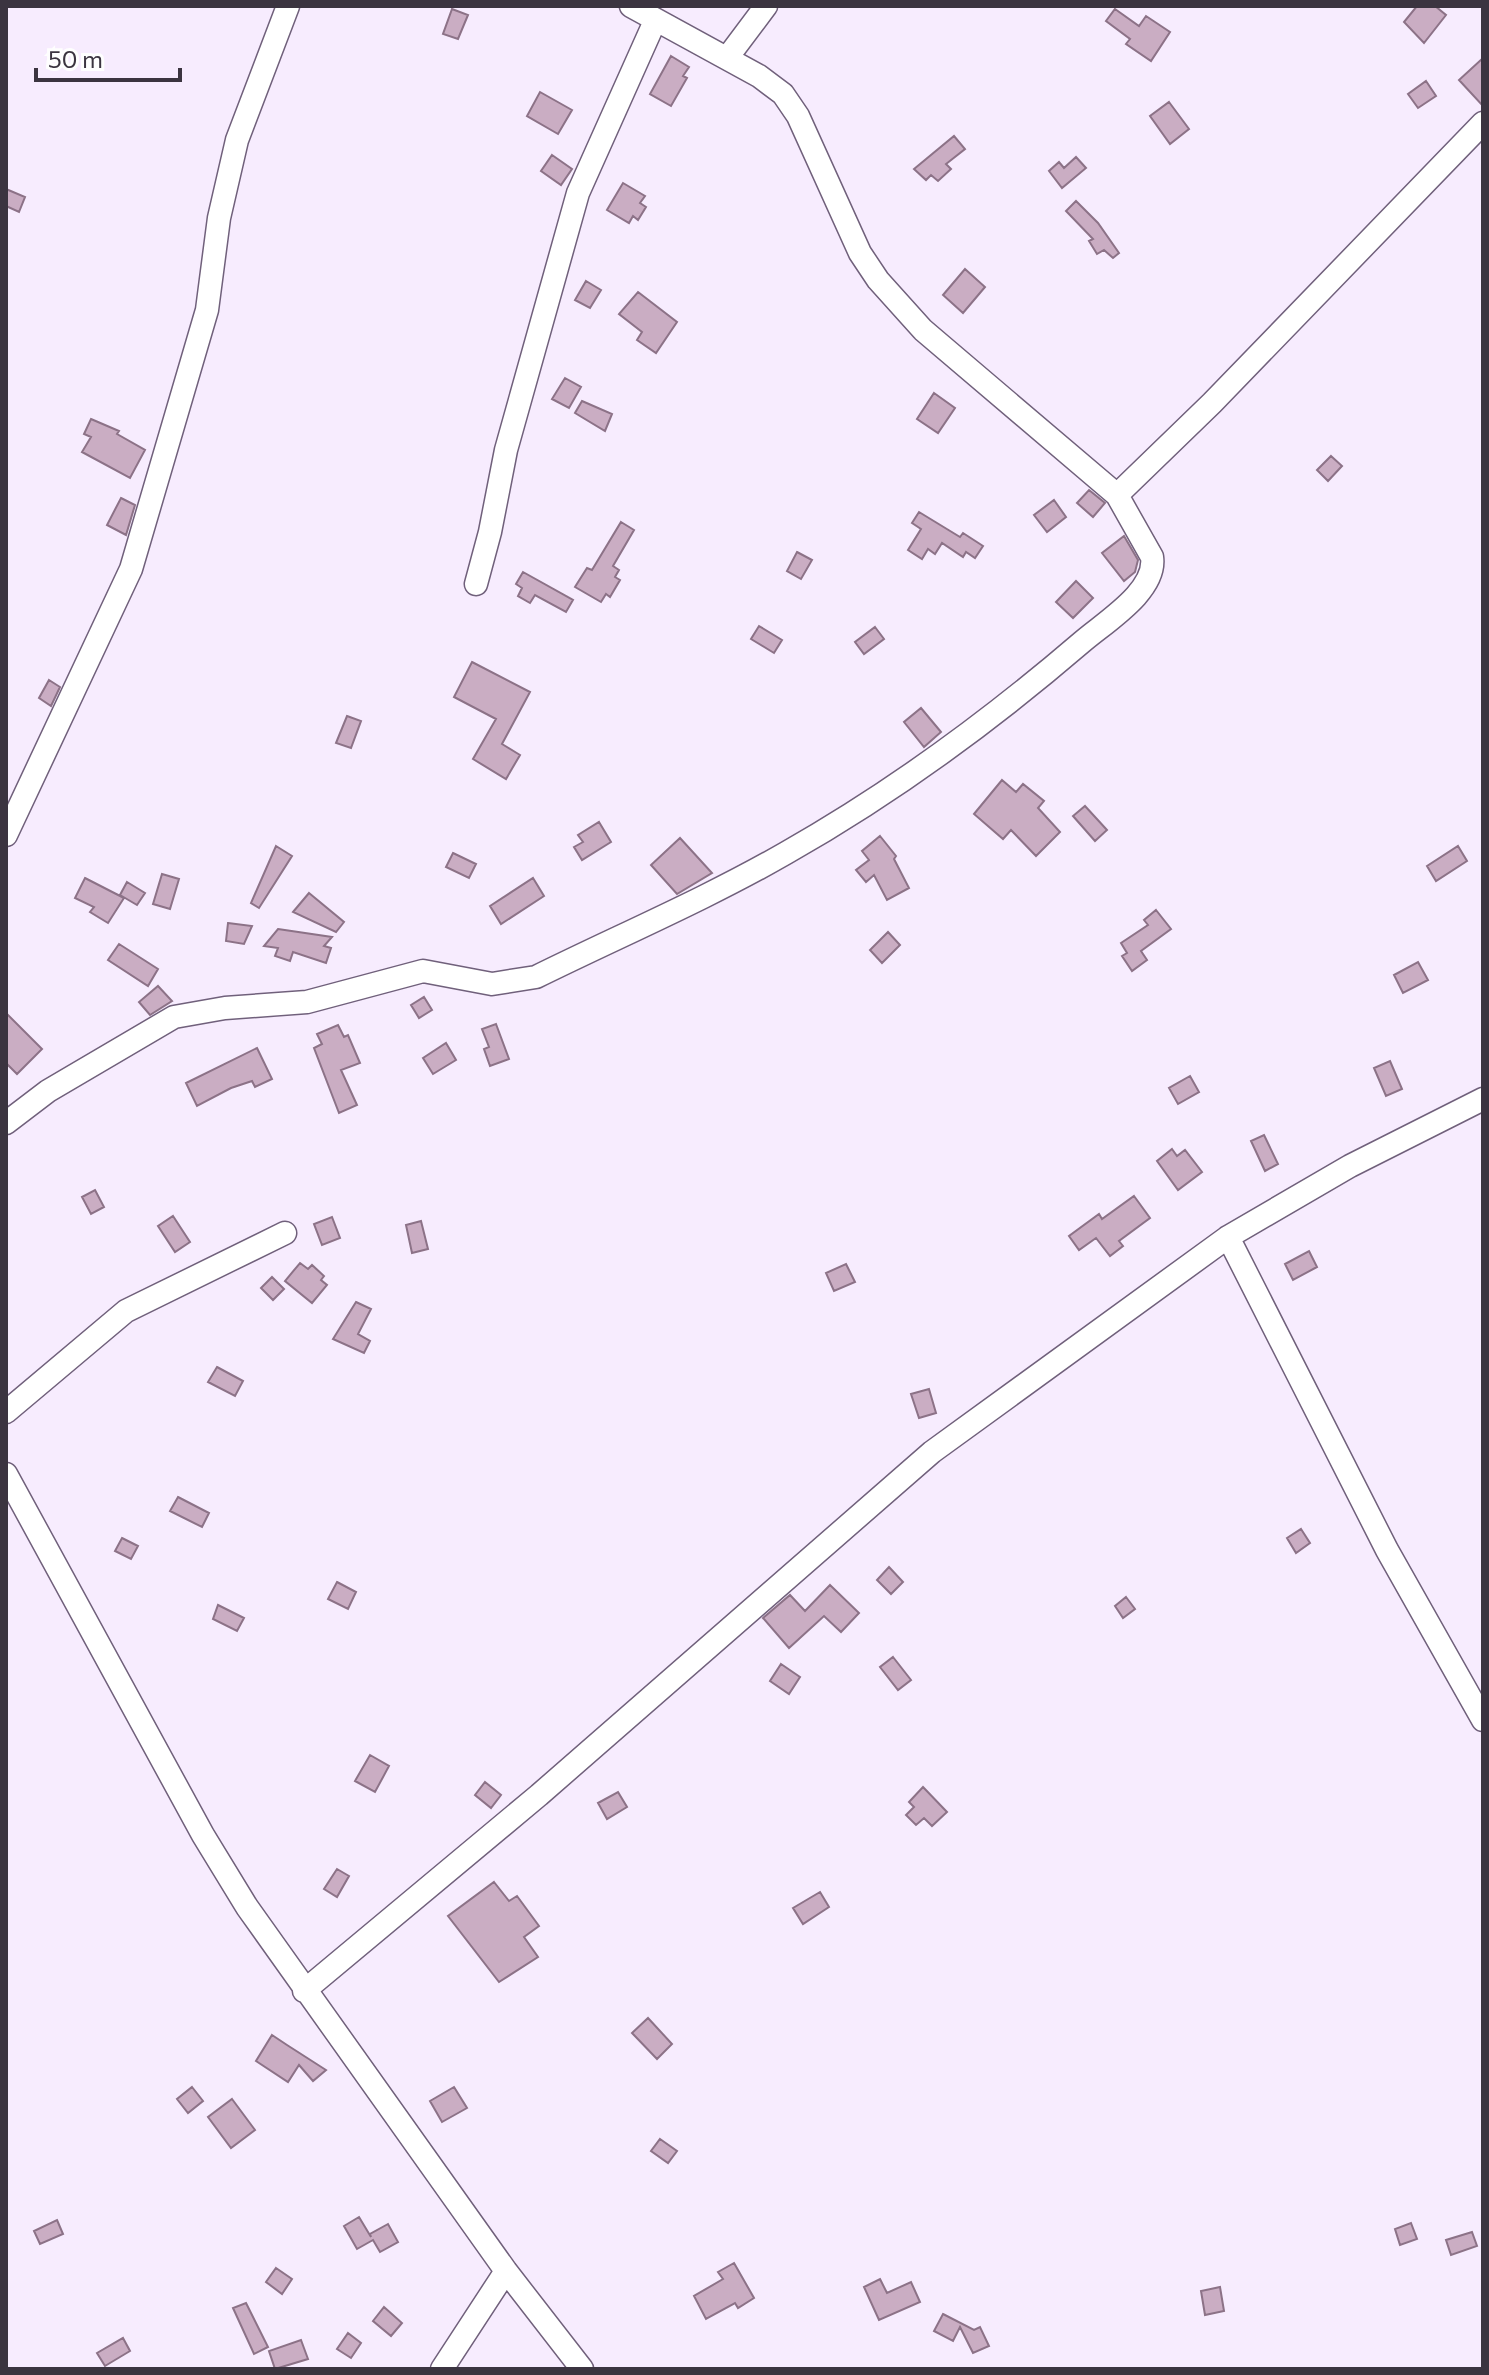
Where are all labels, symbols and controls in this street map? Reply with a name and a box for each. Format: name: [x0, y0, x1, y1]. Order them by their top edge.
scale bar: [36, 32, 180, 82]
text: 50 m: [48, 44, 103, 73]

